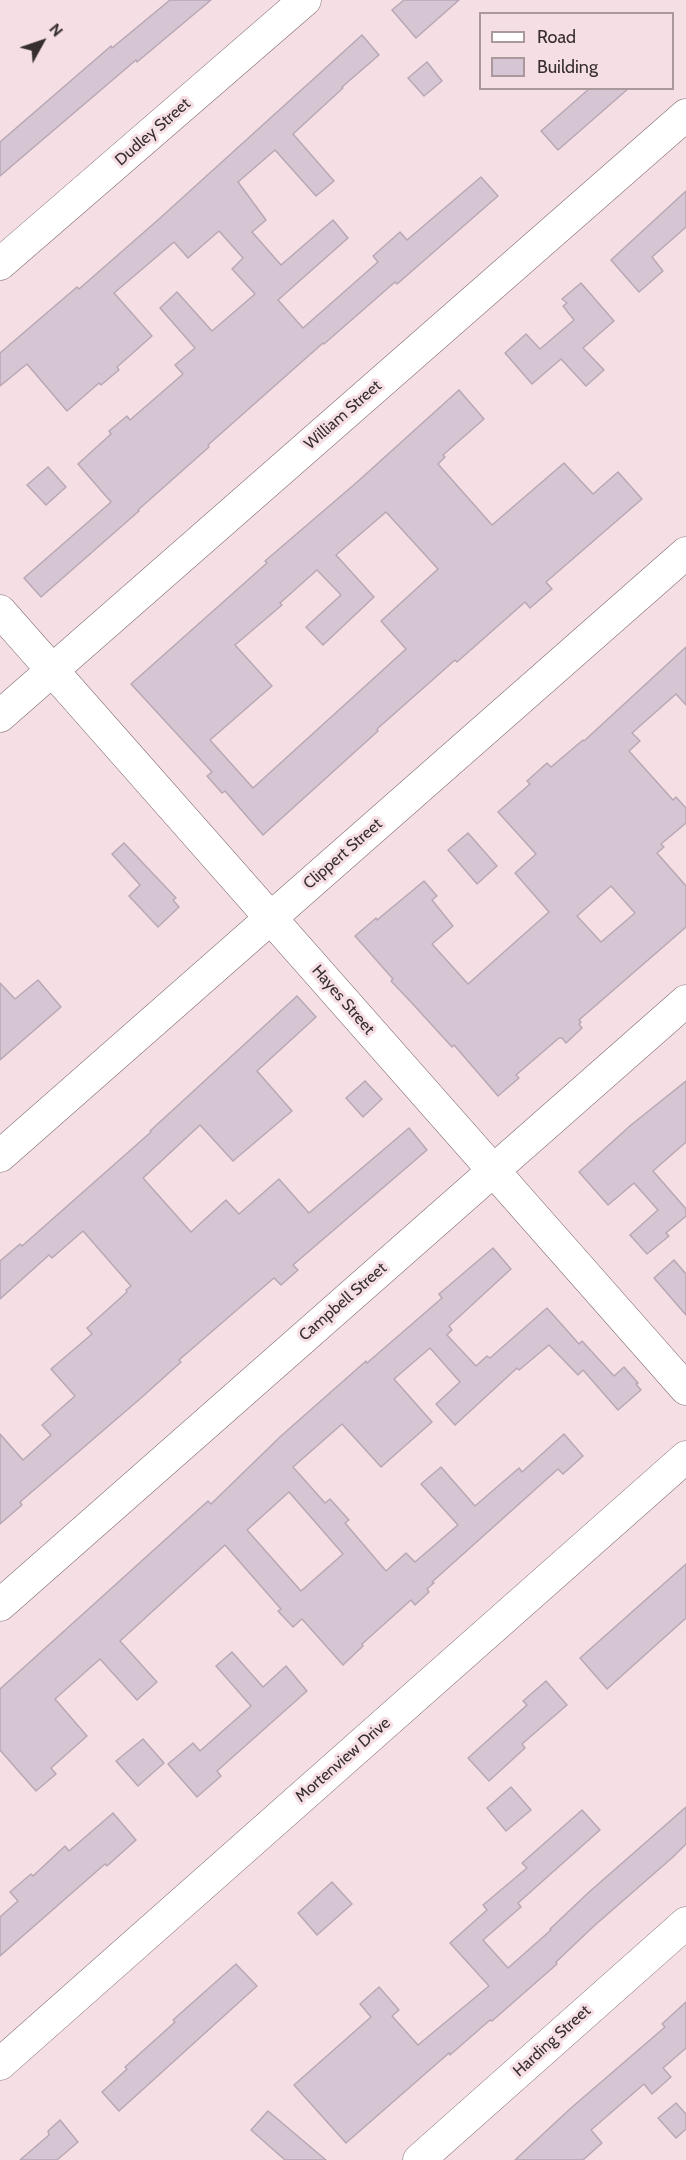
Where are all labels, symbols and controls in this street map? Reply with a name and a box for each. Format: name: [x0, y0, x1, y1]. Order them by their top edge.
north arrow: [12, 12, 72, 72]
legend: [479, 12, 674, 90]
text: N: [45, 20, 67, 41]
text: Road: [537, 26, 576, 48]
text: Building: [537, 56, 598, 78]
street label: Dudley Street: [111, 94, 195, 170]
street label: William Street: [301, 376, 385, 454]
street label: Clippert Street: [300, 815, 386, 893]
street label: Hayes Street: [308, 961, 378, 1039]
street label: Campbell Street: [295, 1259, 391, 1345]
street label: Mortenview Drive: [292, 1714, 394, 1806]
street label: Harding Street: [509, 2001, 595, 2081]

